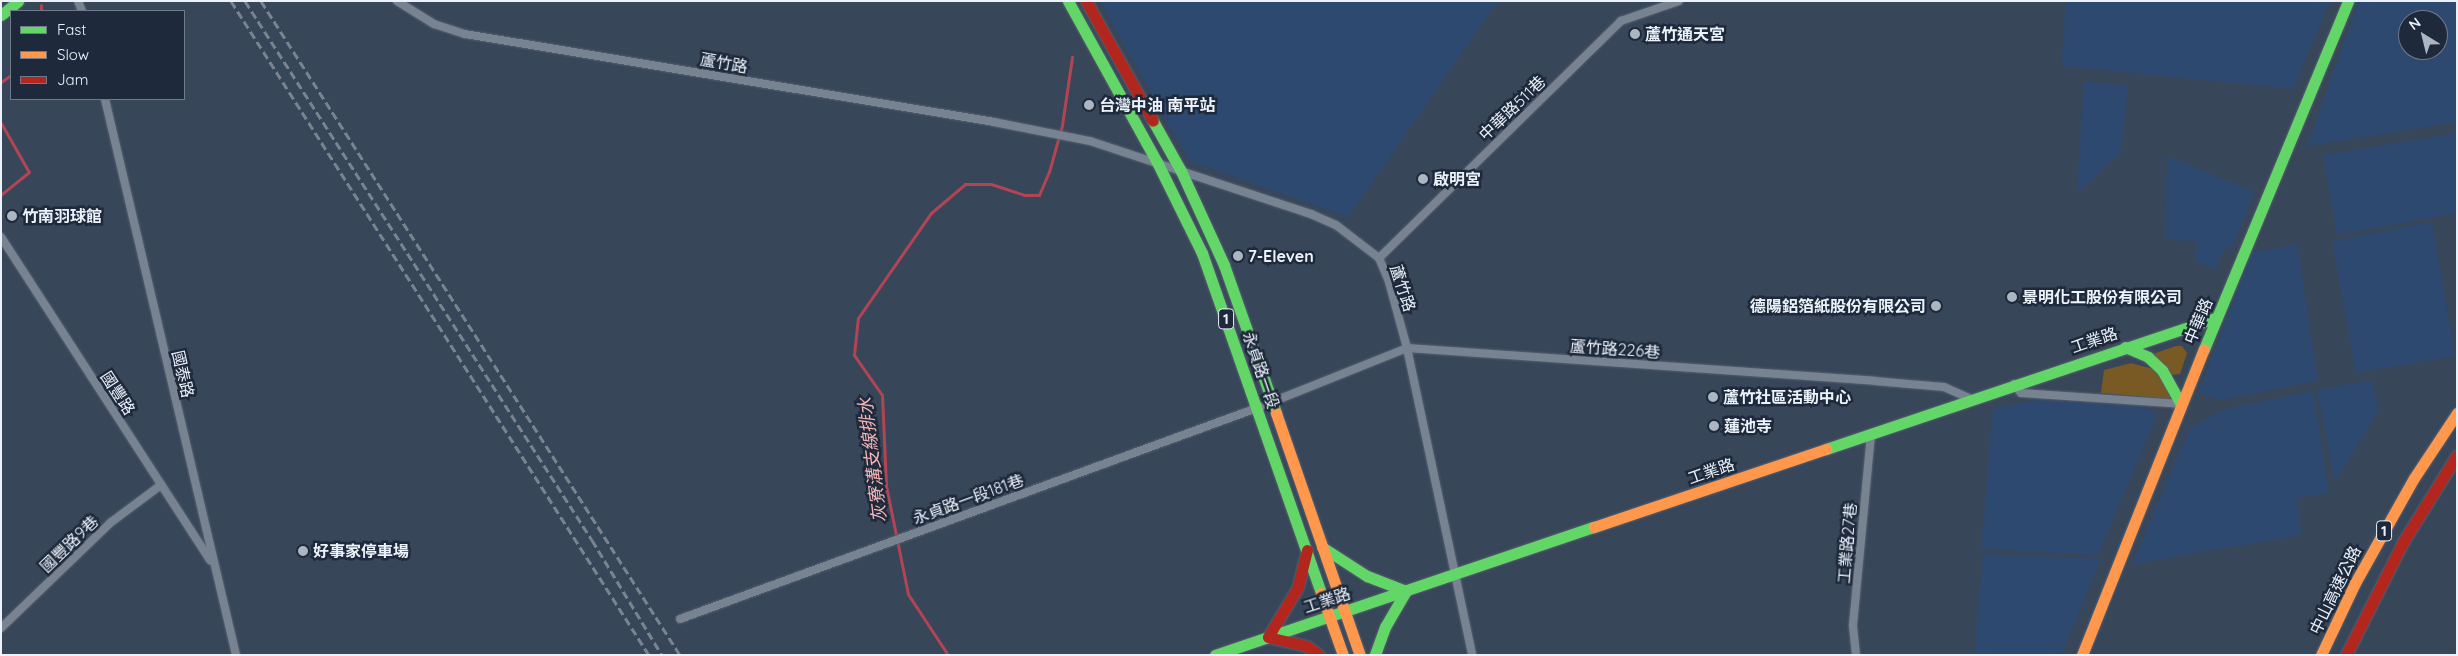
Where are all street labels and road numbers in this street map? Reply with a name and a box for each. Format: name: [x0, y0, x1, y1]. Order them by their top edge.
street label: 蘆竹路: [699, 49, 749, 77]
street label: 中華路511巷: [1475, 72, 1549, 144]
street label: 蘆竹路: [1386, 262, 1420, 314]
street label: 中華路: [2180, 295, 2216, 347]
road number: 1: [1217, 306, 1235, 332]
street label: 工業路: [2068, 323, 2120, 357]
street label: 永貞路一段: [1239, 329, 1283, 411]
street label: 蘆竹路226巷: [1569, 336, 1661, 362]
street label: 國泰路: [168, 348, 198, 400]
street label: 國豐路: [97, 368, 139, 418]
street label: 工業路: [1685, 454, 1737, 488]
street label: 永貞路一段181巷: [910, 470, 1026, 528]
street label: 工業路27巷: [1834, 502, 1860, 584]
street label: 國豐路9巷: [36, 512, 102, 576]
road number: 1: [2375, 518, 2393, 544]
street label: 中山高速公路: [2305, 543, 2365, 637]
street label: 工業路: [1301, 583, 1353, 617]

